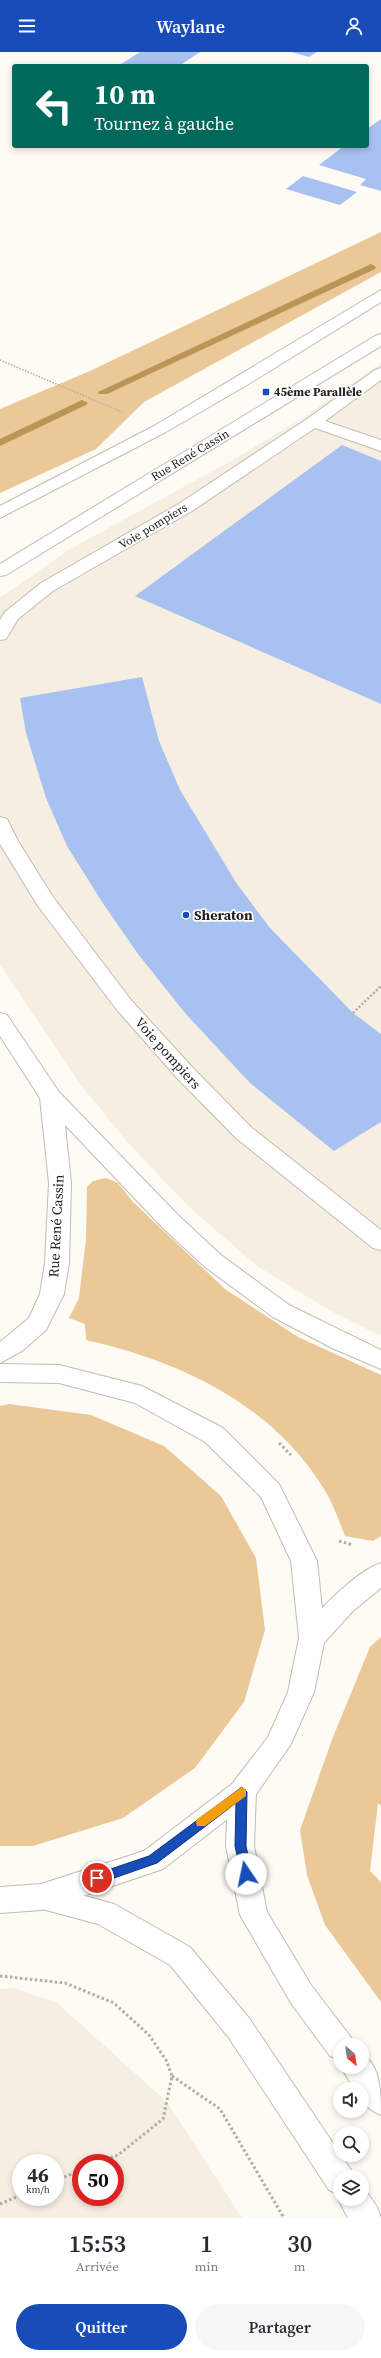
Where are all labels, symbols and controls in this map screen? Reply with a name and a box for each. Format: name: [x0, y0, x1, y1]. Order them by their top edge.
text: Waylane: [156, 14, 225, 39]
icon: menu: [16, 15, 38, 37]
icon: person: [343, 15, 365, 37]
text: 10 m: [94, 75, 156, 113]
icon: left: [28, 80, 80, 132]
text: Tournez à gauche: [94, 111, 234, 136]
place label: 45ème Parallèle: [274, 384, 362, 400]
marker: 45ème Parallèle: [261, 387, 271, 397]
street label: Rue René Cassin: [148, 425, 232, 485]
street label: Voie pompiers: [116, 499, 190, 553]
place label: Sheraton: [194, 905, 253, 925]
marker: Sheraton: [181, 910, 191, 920]
street label: Voie pompiers: [130, 1013, 206, 1093]
street label: Rue René Cassin: [43, 1173, 69, 1278]
position arrow: [225, 1853, 267, 1895]
pin: [80, 1861, 114, 1895]
icon: arrive: [86, 1867, 108, 1889]
north arrow: [333, 2038, 369, 2074]
map controls: [333, 2038, 369, 2206]
button: sound: [333, 2082, 369, 2118]
button: search: [333, 2126, 369, 2162]
speed limit sign: 50: [72, 2154, 124, 2206]
text: 46: [27, 2161, 49, 2189]
button: layers: [333, 2170, 369, 2206]
text: km/h: [26, 2183, 50, 2196]
text: 15:53: [69, 2227, 126, 2260]
text: 1: [200, 2227, 213, 2260]
text: 30: [287, 2227, 312, 2260]
text: Arrivée: [76, 2258, 119, 2275]
text: min: [195, 2258, 218, 2275]
text: m: [294, 2258, 306, 2275]
button: Quitter: [16, 2304, 187, 2350]
button: Partager: [195, 2304, 365, 2350]

